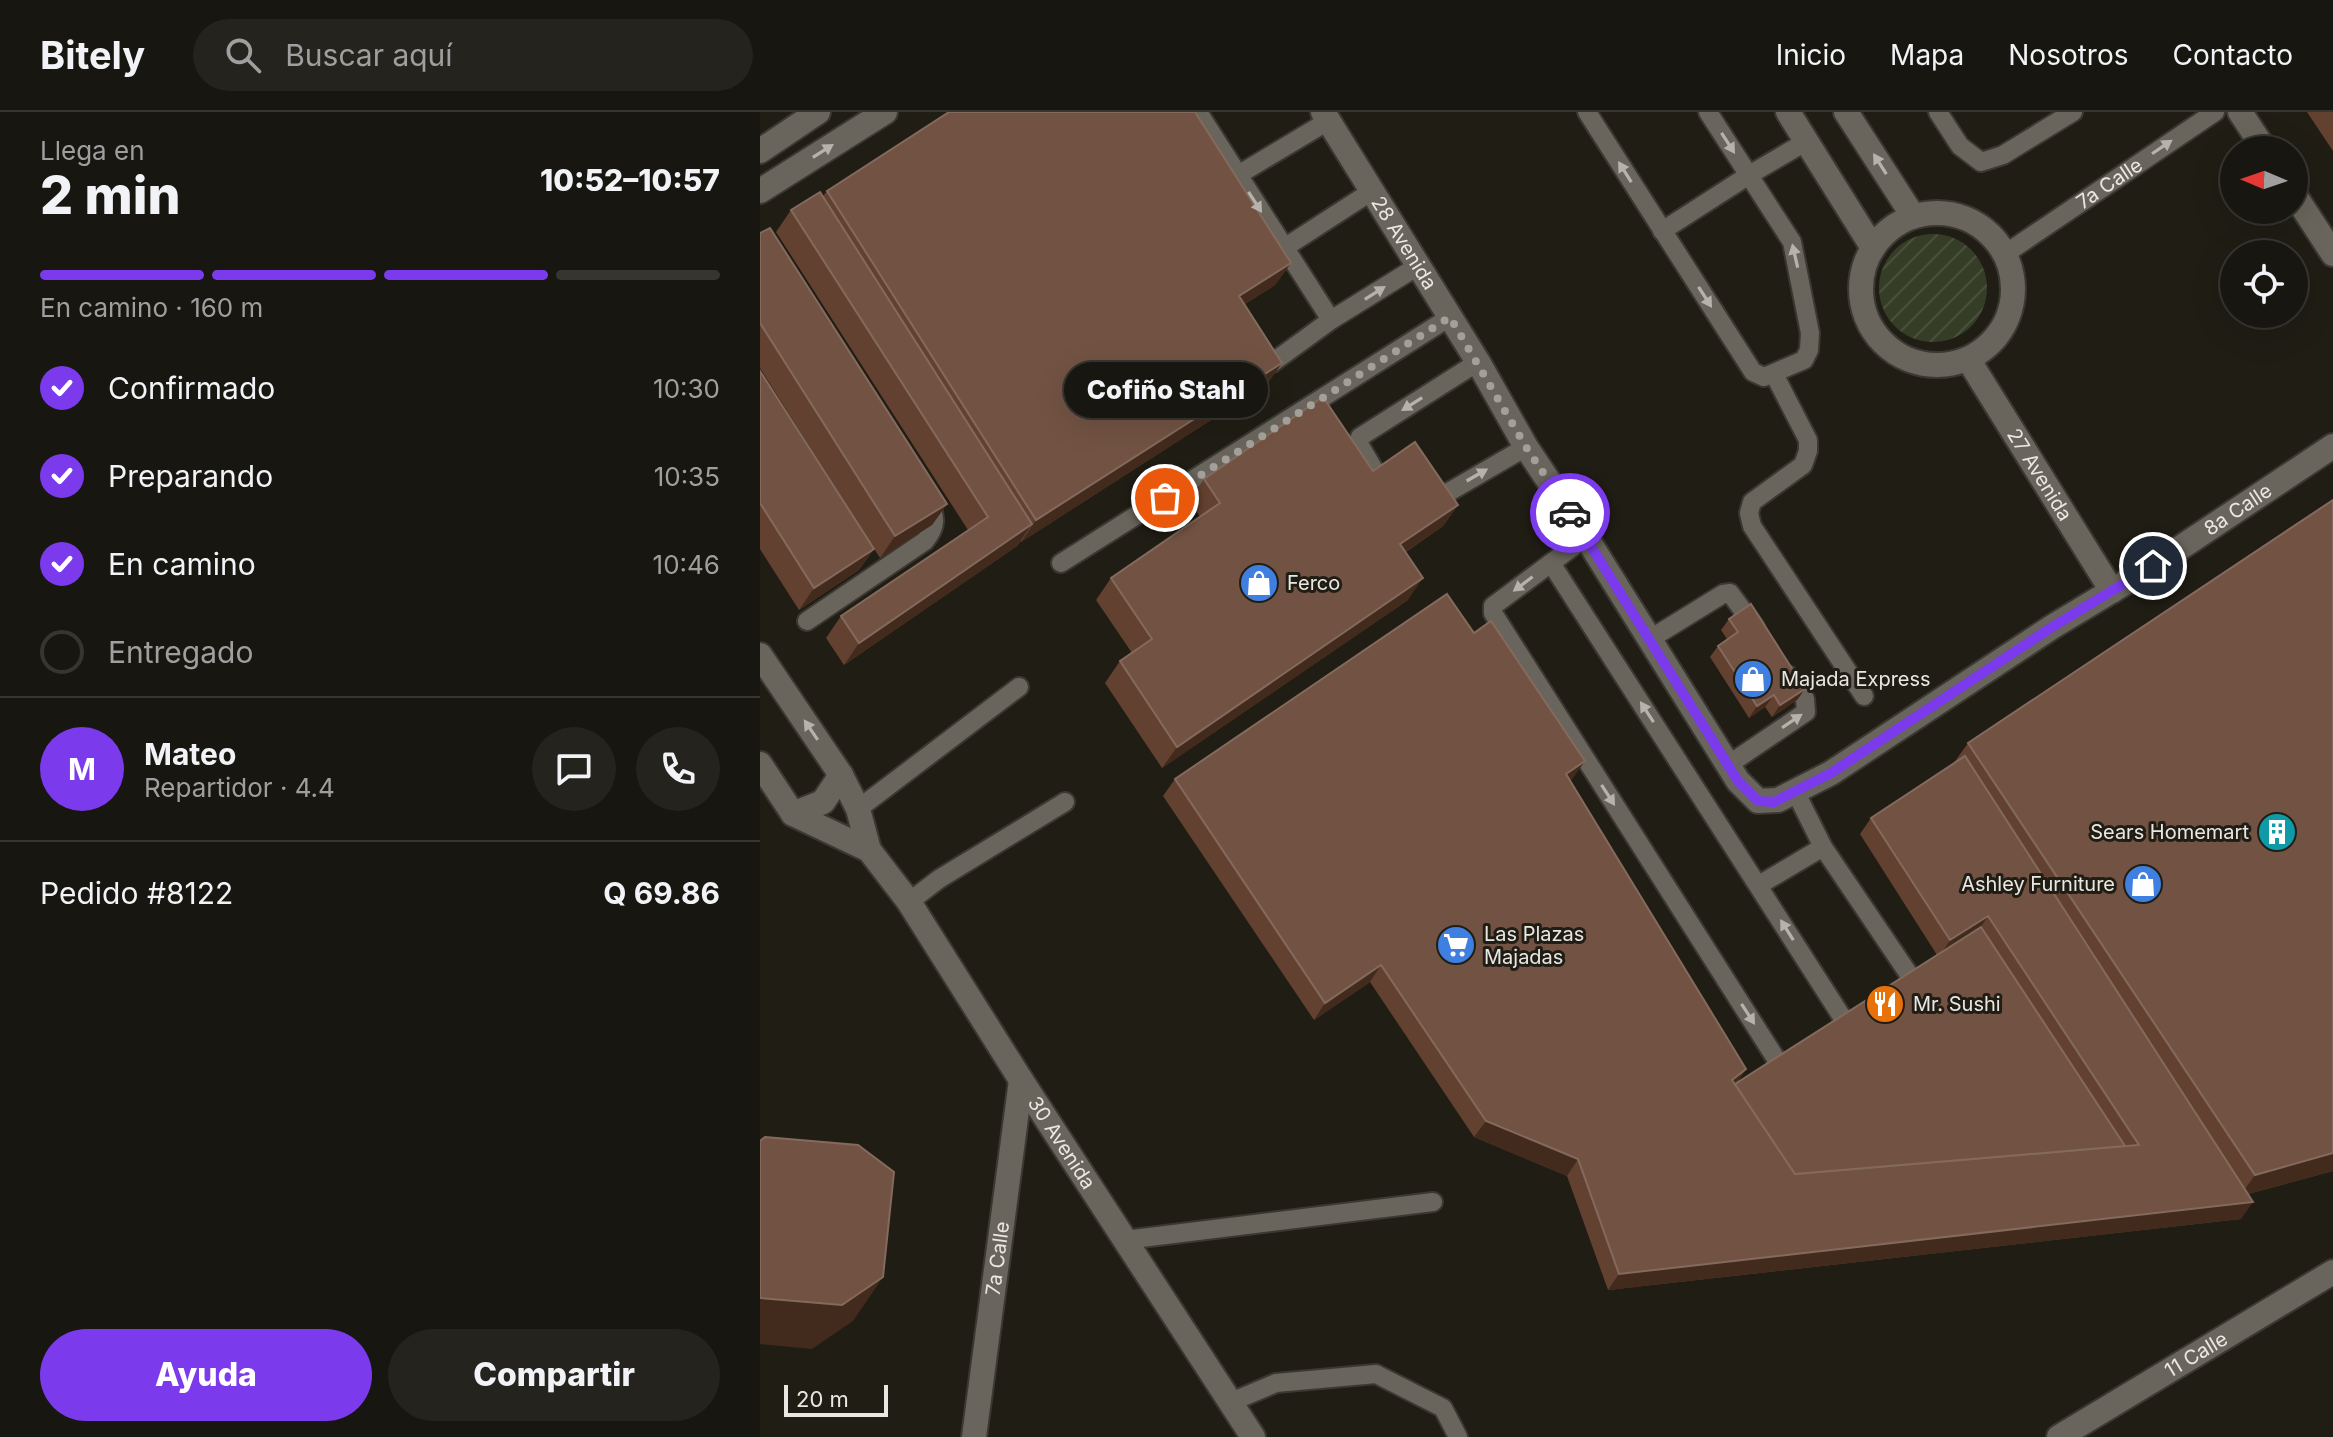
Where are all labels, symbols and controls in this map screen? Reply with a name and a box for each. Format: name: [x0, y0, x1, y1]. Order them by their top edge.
search box: [193, 19, 753, 91]
text: Bitely: [40, 32, 145, 78]
icon: search: [221, 33, 265, 77]
text: Buscar aquí: [285, 37, 453, 73]
text: Inicio: [1776, 38, 1846, 72]
text: Mapa: [1890, 38, 1964, 72]
text: Nosotros: [2008, 38, 2129, 72]
text: Contacto: [2173, 38, 2293, 72]
one-way arrow: [1721, 133, 1736, 154]
text: Llega en: [40, 135, 145, 166]
north arrow: [2220, 136, 2308, 224]
map controls: [2220, 136, 2308, 328]
one-way arrow: [2152, 140, 2173, 155]
one-way arrow: [812, 144, 833, 159]
one-way arrow: [1873, 153, 1887, 175]
street label: 7a Calle: [2072, 153, 2147, 214]
one-way arrow: [1618, 161, 1632, 183]
text: 10:52–10:57: [540, 162, 720, 198]
text: 2 min: [40, 164, 181, 227]
one-way arrow: [1247, 191, 1261, 213]
street label: 28 Avenida: [1366, 192, 1442, 294]
button: locate: [2220, 240, 2308, 328]
one-way arrow: [1789, 243, 1801, 268]
one-way arrow: [1364, 285, 1385, 300]
one-way arrow: [1697, 286, 1711, 308]
text: En camino · 160 m: [40, 292, 263, 323]
callout: Cofiño Stahl: [1063, 362, 1267, 418]
icon: check: [40, 366, 84, 410]
text: Confirmado: [108, 370, 275, 406]
text: 10:30: [653, 373, 720, 404]
text: Cofiño Stahl: [1087, 374, 1245, 405]
one-way arrow: [1401, 396, 1423, 410]
street label: 27 Avenida: [2002, 424, 2077, 525]
icon: check: [40, 454, 84, 498]
text: Preparando: [108, 458, 273, 494]
text: 10:35: [654, 461, 720, 492]
pin: [1131, 464, 1199, 532]
one-way arrow: [1466, 468, 1488, 482]
courier: [1530, 473, 1610, 553]
icon: bag: [1143, 476, 1187, 520]
street label: 8a Calle: [2199, 478, 2276, 541]
icon: car: [1548, 491, 1592, 535]
pin: [2119, 532, 2187, 600]
icon: check: [40, 542, 84, 586]
icon: home: [2131, 544, 2175, 588]
text: En camino: [108, 546, 256, 582]
text: 10:46: [653, 549, 720, 580]
shop icon: Ferco: [1238, 562, 1280, 604]
place label: Ferco: [1287, 571, 1340, 595]
one-way arrow: [1513, 575, 1534, 591]
text: Entregado: [108, 634, 253, 670]
shop icon: Majada Express: [1732, 658, 1774, 700]
place label: Majada Express: [1781, 667, 1931, 691]
one-way arrow: [1639, 701, 1654, 722]
one-way arrow: [1782, 714, 1803, 729]
one-way arrow: [804, 720, 819, 741]
button: chat: [532, 727, 616, 811]
button: phone: [636, 727, 720, 811]
text: Mateo: [144, 736, 236, 772]
text: M: [68, 751, 96, 787]
text: Repartidor · 4.4: [144, 772, 335, 803]
one-way arrow: [1600, 784, 1614, 806]
building icon: Sears Homemart: [2256, 811, 2298, 853]
place label: Sears Homemart: [2090, 820, 2249, 844]
shop icon: Ashley Furniture: [2122, 863, 2164, 905]
place label: Ashley Furniture: [1961, 872, 2115, 896]
text: Pedido #8122: [40, 875, 233, 911]
text: Q 69.86: [603, 875, 720, 911]
one-way arrow: [1781, 919, 1795, 941]
place label: Las Plazas Majadas: [1484, 922, 1584, 969]
supermarket icon: Las Plazas Majadas: [1435, 924, 1477, 966]
restaurant icon: Mr. Sushi: [1864, 983, 1906, 1025]
place label: Mr. Sushi: [1913, 992, 2001, 1016]
one-way arrow: [1740, 1004, 1755, 1025]
street label: 30 Avenida: [1023, 1092, 1101, 1194]
street label: 7a Calle: [981, 1220, 1014, 1297]
street label: 11 Calle: [2160, 1326, 2232, 1383]
button: Ayuda: [40, 1329, 372, 1421]
button: Compartir: [388, 1329, 720, 1421]
scale bar: [784, 1381, 888, 1417]
text: 20 m: [796, 1386, 849, 1412]

